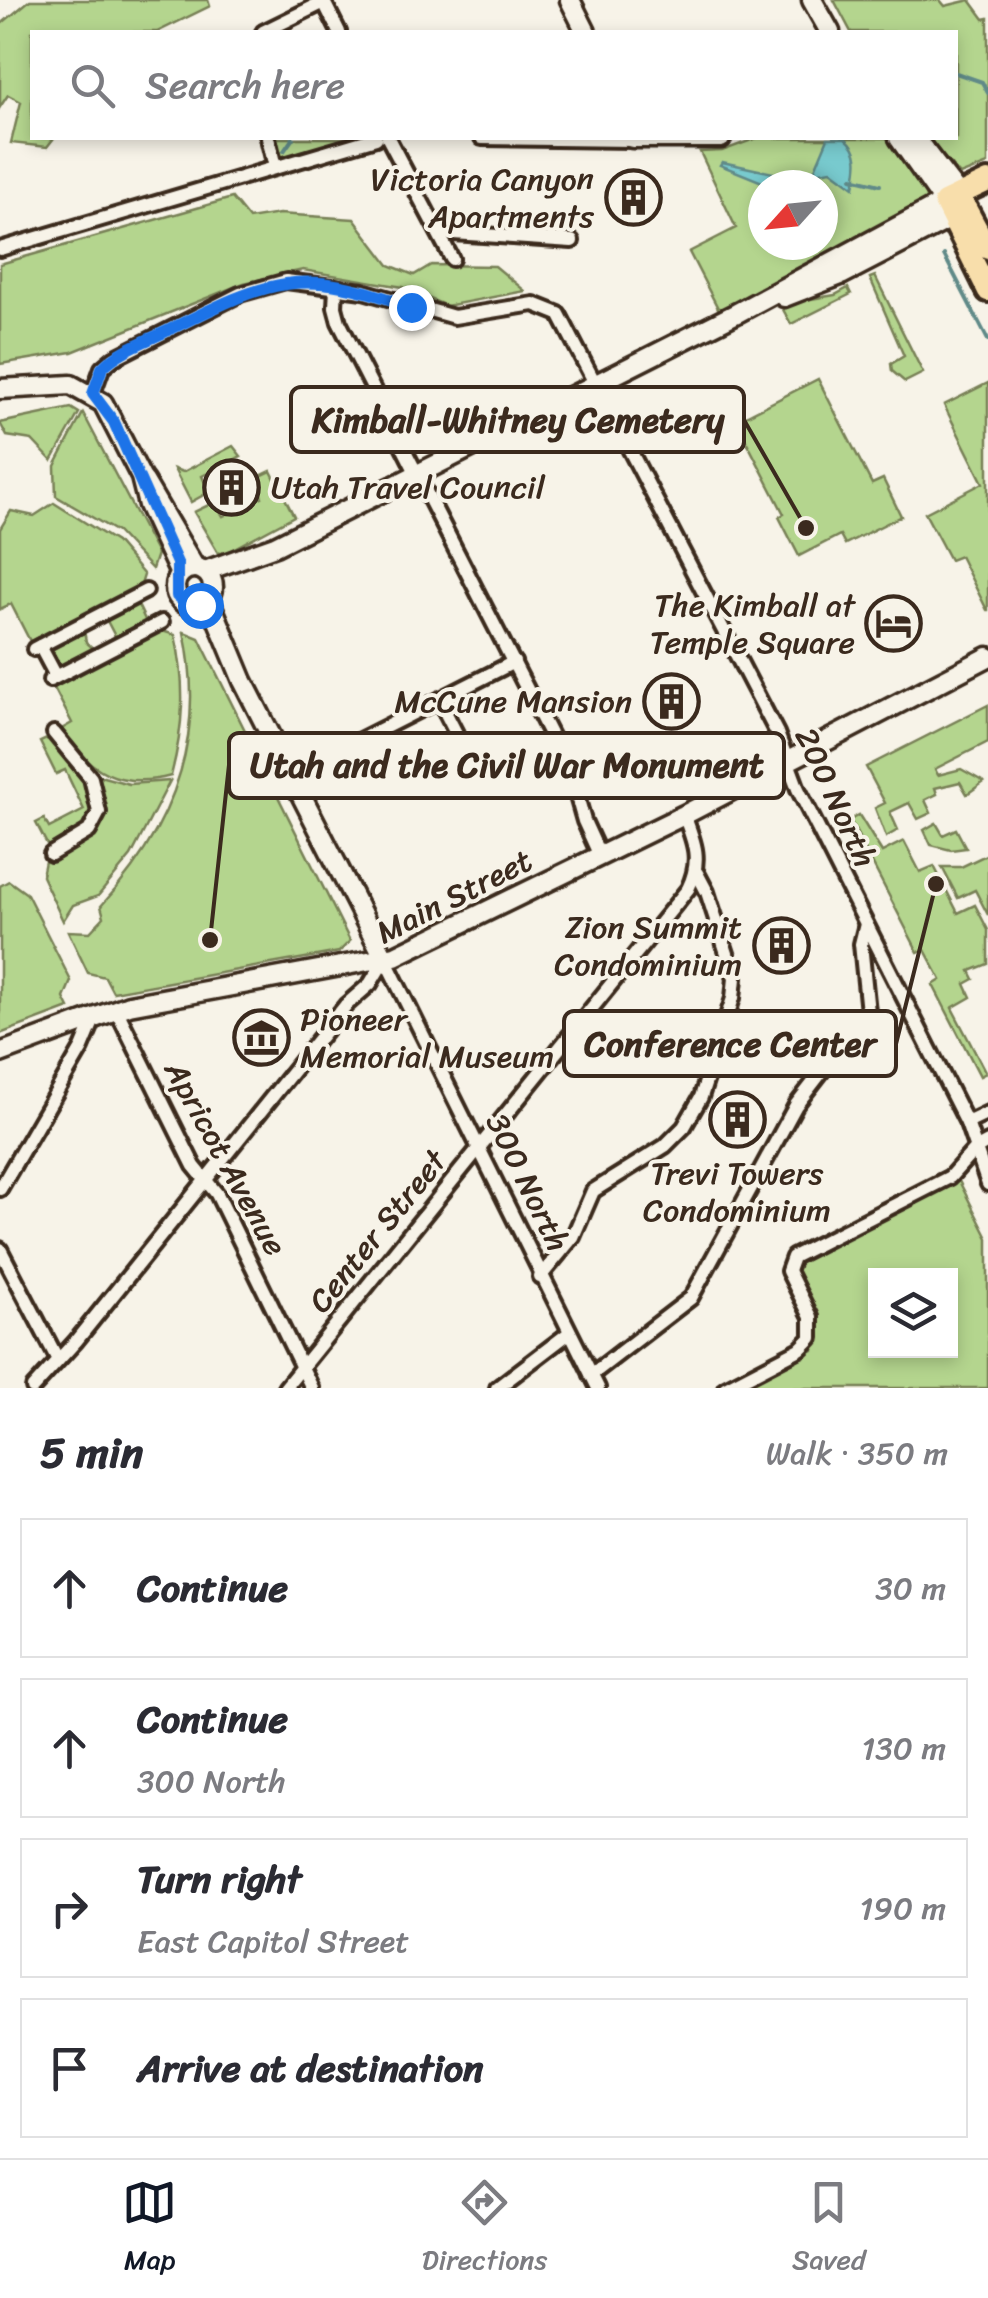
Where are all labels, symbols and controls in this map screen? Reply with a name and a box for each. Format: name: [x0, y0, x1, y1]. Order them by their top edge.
search box: [30, 30, 958, 140]
text: Search here: [145, 52, 345, 119]
icon: search: [65, 58, 120, 113]
place label: Victoria Canyon Apartments: [371, 151, 594, 245]
building icon: Victoria Canyon Apartments: [603, 167, 663, 227]
north arrow: [748, 170, 838, 260]
route end: [389, 285, 435, 331]
callout: Kimball-Whitney Cemetery: [291, 387, 744, 452]
text: Kimball-Whitney Cemetery: [311, 389, 725, 451]
building icon: Utah Travel Council: [202, 457, 262, 517]
place label: Utah Travel Council: [271, 459, 546, 516]
place label: The Kimball at Temple Square: [650, 577, 856, 671]
route start: [178, 583, 224, 629]
hotel icon: The Kimball at Temple Square: [864, 593, 924, 653]
building icon: McCune Mansion: [641, 671, 701, 731]
place label: McCune Mansion: [394, 673, 632, 730]
street label: 200 North: [778, 717, 893, 877]
callout: Utah and the Civil War Monument: [229, 733, 784, 798]
text: Utah and the Civil War Monument: [250, 734, 765, 796]
street label: Main Street: [366, 833, 543, 960]
place label: Zion Summit Condominium: [554, 899, 742, 993]
building icon: Zion Summit Condominium: [751, 915, 811, 975]
place label: Pioneer Memorial Museum: [300, 991, 554, 1085]
museum icon: Pioneer Memorial Museum: [231, 1007, 291, 1067]
callout: Conference Center: [564, 1011, 896, 1076]
text: Conference Center: [583, 1013, 878, 1075]
street label: Apricot Avenue: [148, 1049, 303, 1267]
building icon: Trevi Towers Condominium: [707, 1089, 767, 1149]
street label: 300 North: [469, 1103, 586, 1262]
street label: Center Street: [293, 1136, 462, 1326]
place label: Trevi Towers Condominium: [643, 1145, 831, 1239]
map controls: [868, 1268, 958, 1358]
button: layers: [868, 1268, 958, 1358]
text: 5 min: [40, 1416, 143, 1490]
text: Walk · 350 m: [766, 1425, 948, 1482]
text: Continue: [137, 1555, 288, 1622]
text: 30 m: [875, 1560, 946, 1617]
icon: ahead: [42, 1561, 97, 1616]
text: Continue: [137, 1686, 288, 1753]
text: 130 m: [862, 1720, 946, 1777]
icon: ahead: [42, 1721, 97, 1776]
text: 300 North: [137, 1753, 286, 1810]
text: Turn right: [137, 1846, 302, 1913]
text: 190 m: [860, 1880, 946, 1937]
icon: right: [42, 1881, 97, 1936]
text: East Capitol Street: [137, 1913, 409, 1970]
text: Arrive at destination: [137, 2035, 484, 2102]
icon: arrive: [42, 2041, 97, 2096]
tab: Map: [122, 2175, 177, 2284]
tab: Directions: [422, 2175, 547, 2284]
tab: Saved: [792, 2175, 866, 2284]

